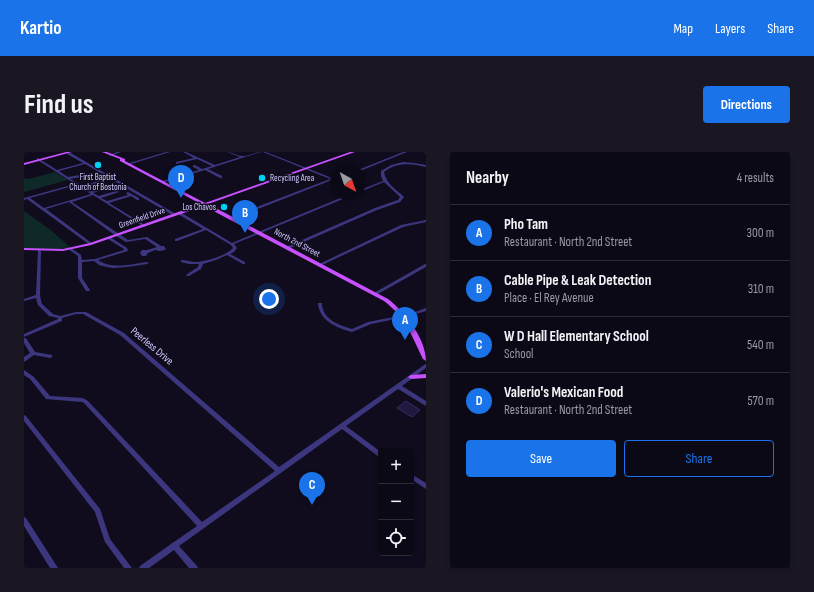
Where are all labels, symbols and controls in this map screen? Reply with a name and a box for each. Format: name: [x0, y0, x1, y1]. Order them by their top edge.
text: Kartio: [20, 17, 62, 40]
text: Map: [673, 20, 693, 37]
text: Layers: [715, 20, 745, 37]
text: Share: [767, 20, 794, 37]
button: Directions: [703, 86, 790, 123]
text: Find us: [24, 88, 93, 121]
marker: First Baptist Church of Bostonia: [93, 160, 103, 170]
north arrow: [330, 164, 366, 200]
pin: D: [168, 165, 194, 198]
text: Nearby: [466, 168, 509, 188]
text: 4 results: [737, 170, 774, 186]
place label: First Baptist Church of Bostonia: [69, 172, 127, 193]
marker: Recycling Area: [257, 173, 267, 183]
place label: Recycling Area: [270, 173, 314, 184]
pin: B: [232, 200, 258, 233]
place label: Los Chavos: [182, 202, 216, 213]
marker: Los Chavos: [219, 202, 229, 212]
street label: Greenfield Drive: [117, 205, 167, 231]
text: Pho Tam: [504, 215, 548, 234]
text: A: [476, 225, 482, 241]
text: 300 m: [747, 225, 774, 241]
street label: North 2nd Street: [272, 226, 322, 260]
text: Restaurant · North 2nd Street: [504, 234, 632, 250]
text: Cable Pipe & Leak Detection: [504, 271, 651, 290]
text: B: [476, 281, 482, 297]
text: 310 m: [748, 281, 774, 297]
your location: [259, 289, 279, 309]
text: Place · El Rey Avenue: [504, 290, 594, 306]
pin: A: [392, 307, 418, 340]
street label: Peerless Drive: [128, 324, 176, 368]
text: W D Hall Elementary School: [504, 327, 649, 346]
text: C: [476, 337, 482, 353]
text: 540 m: [747, 337, 774, 353]
text: School: [504, 346, 534, 362]
text: Valerio's Mexican Food: [504, 383, 623, 402]
text: D: [476, 393, 482, 409]
text: 570 m: [747, 393, 774, 409]
text: Restaurant · North 2nd Street: [504, 402, 632, 418]
button: Save: [466, 440, 616, 477]
button: Share: [624, 440, 774, 477]
map controls: [378, 448, 414, 556]
button: +: [378, 448, 414, 484]
pin: C: [299, 472, 325, 505]
button: −: [378, 484, 414, 520]
button: locate: [378, 520, 414, 556]

